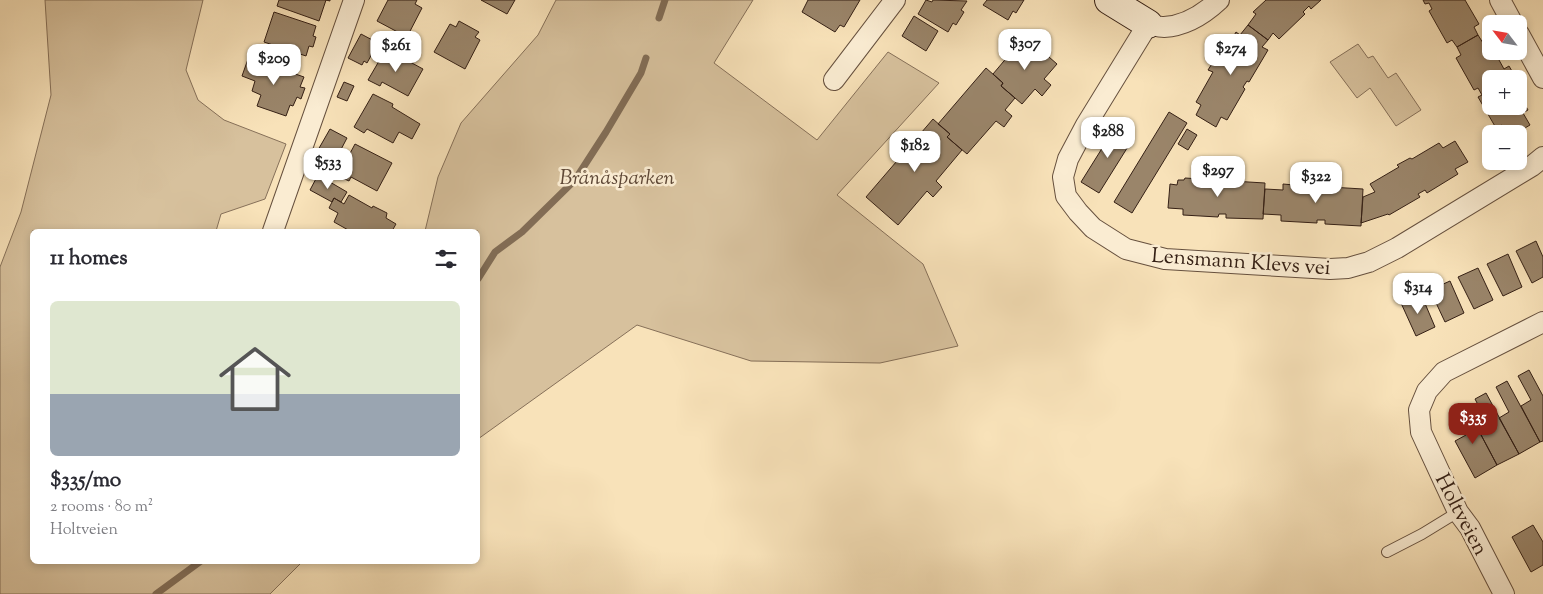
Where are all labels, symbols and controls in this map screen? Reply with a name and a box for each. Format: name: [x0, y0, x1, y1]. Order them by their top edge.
north arrow: [1482, 15, 1528, 60]
map controls: [1482, 15, 1527, 170]
pin: $307: [995, 28, 1055, 71]
pin: $261: [366, 30, 426, 73]
text: $307: [1009, 33, 1041, 56]
pin: $274: [1201, 34, 1261, 76]
text: $261: [381, 35, 411, 58]
text: $274: [1215, 38, 1247, 61]
pin: $209: [244, 44, 304, 86]
text: $209: [258, 48, 290, 71]
button: +: [1482, 70, 1527, 115]
pin: $288: [1078, 116, 1138, 159]
text: $288: [1092, 121, 1124, 144]
button: −: [1482, 125, 1527, 170]
pin: $182: [885, 130, 945, 173]
text: $182: [900, 135, 930, 158]
pin: $533: [298, 148, 358, 190]
text: $533: [315, 152, 341, 175]
pin: $297: [1188, 156, 1248, 198]
text: $297: [1202, 160, 1234, 183]
pin: $322: [1286, 162, 1346, 204]
park label: Brånåsparken: [559, 164, 675, 194]
text: $322: [1301, 166, 1331, 189]
street label: Lensmann Klevs vei: [1150, 242, 1332, 284]
text: 11 homes: [50, 244, 128, 274]
icon: filters: [432, 245, 460, 273]
pin: $314: [1388, 272, 1448, 315]
text: $314: [1404, 277, 1432, 300]
icon: home: [210, 334, 300, 424]
pin: $335: [1443, 402, 1503, 445]
text: $335: [1460, 407, 1486, 430]
text: $335/mo: [50, 466, 121, 496]
street label: Holtveien: [1426, 469, 1494, 561]
text: 2 rooms · 80 m²: [50, 496, 153, 519]
text: Holtveien: [50, 519, 118, 542]

